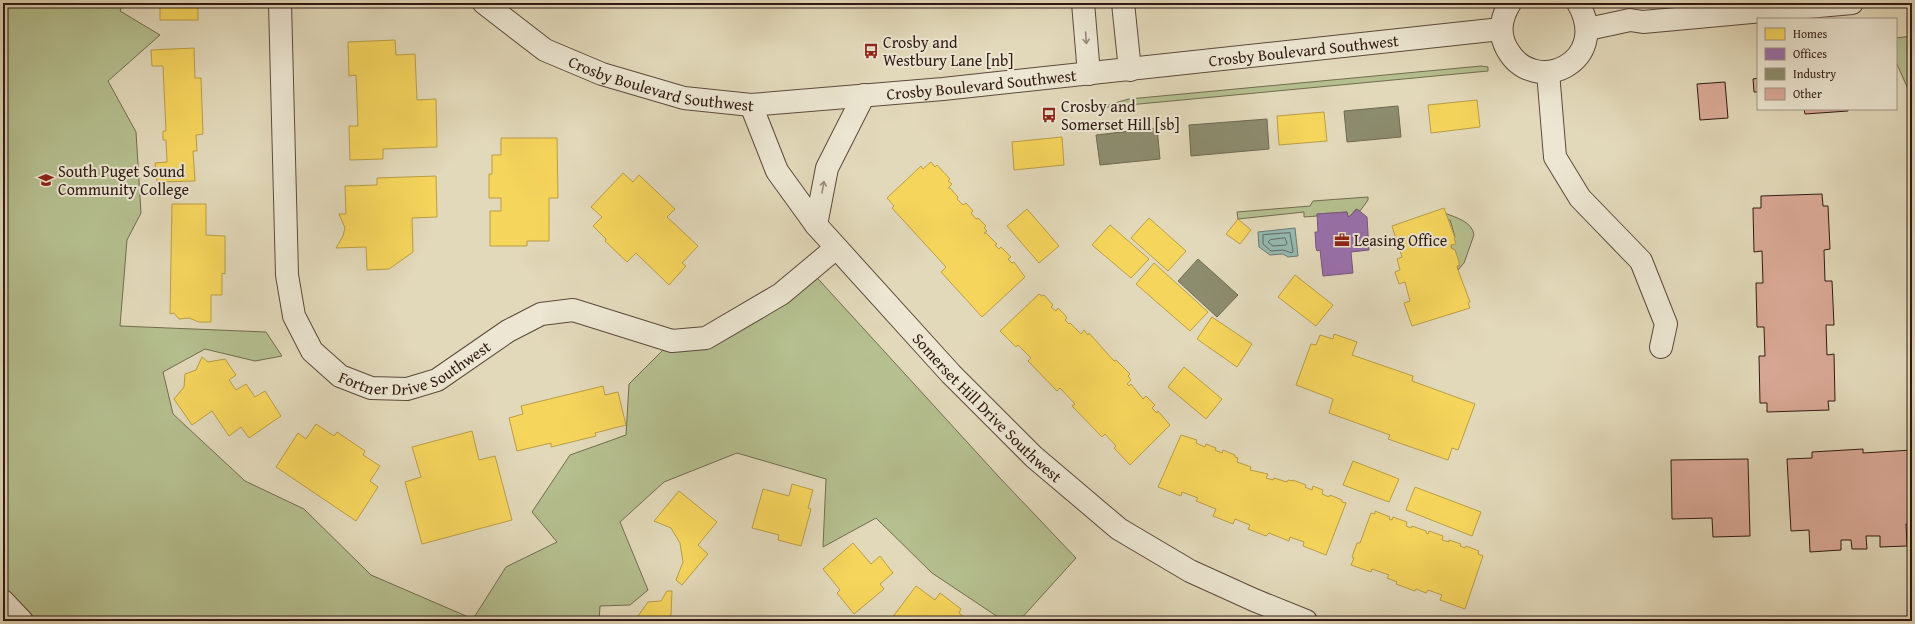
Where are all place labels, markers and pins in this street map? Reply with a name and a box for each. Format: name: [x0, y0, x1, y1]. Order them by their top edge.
place label: Crosby and Westbury Lane [nb]: [883, 30, 1013, 72]
bus stop icon: Crosby and Westbury Lane [nb]: [862, 42, 880, 60]
place label: Crosby and Somerset Hill [sb]: [1061, 94, 1180, 136]
bus stop icon: Crosby and Somerset Hill [sb]: [1040, 106, 1058, 124]
place label: South Puget Sound Community College: [58, 159, 189, 201]
school or university icon: South Puget Sound Community College: [37, 171, 55, 189]
place label: Leasing Office: [1354, 228, 1447, 252]
office icon: Leasing Office: [1333, 231, 1351, 249]

